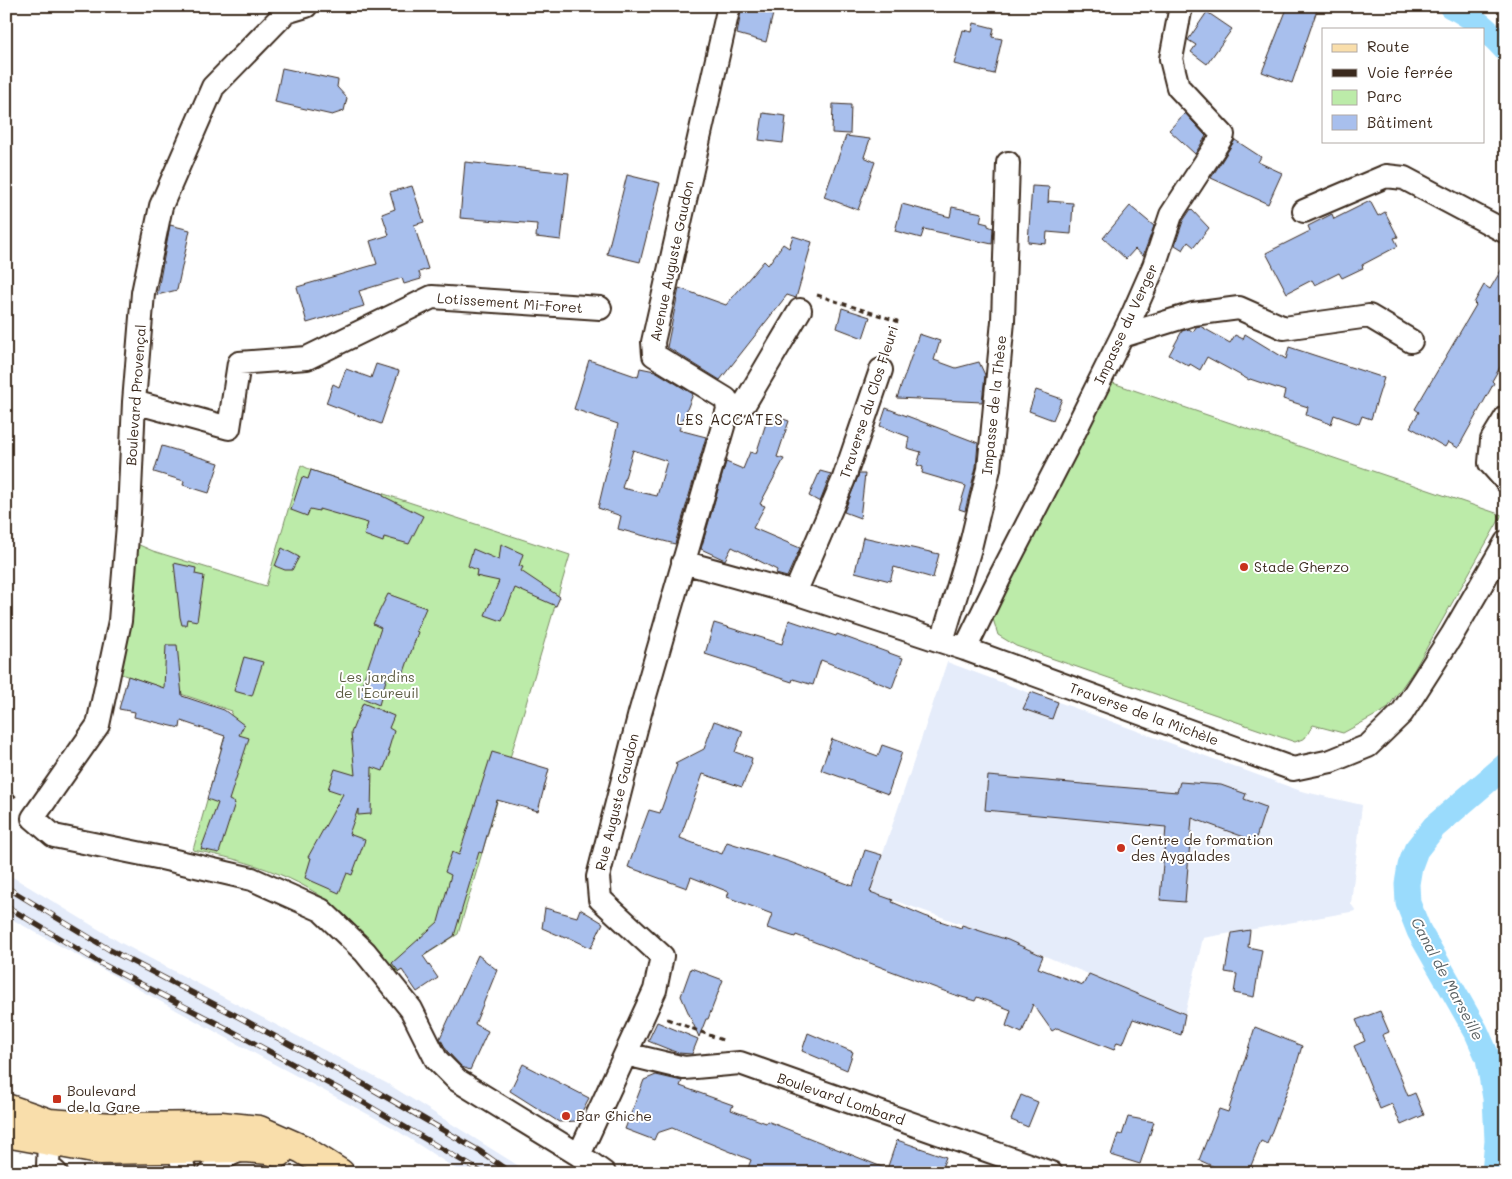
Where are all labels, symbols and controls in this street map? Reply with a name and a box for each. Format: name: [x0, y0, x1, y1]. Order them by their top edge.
legend: [1322, 28, 1484, 142]
text: Route: [1367, 36, 1410, 56]
text: Voie ferrée: [1367, 62, 1453, 82]
text: Parc: [1367, 86, 1402, 106]
text: Bâtiment: [1367, 112, 1433, 132]
street label: Avenue Auguste Gaudon: [645, 179, 698, 343]
street label: Impasse du Verger: [1089, 260, 1162, 387]
street label: Lotissement Mi-Foret: [437, 288, 583, 317]
street label: Traverse du Clos Fleuri: [835, 323, 902, 481]
street label: Boulevard Provençal: [121, 324, 150, 466]
street label: Impasse de la Thèse: [977, 334, 1010, 476]
district label: LES ACCATES: [676, 409, 784, 429]
place label: Stade Gherzo: [1254, 557, 1349, 576]
marker: Stade Gherzo: [1238, 561, 1250, 573]
park label: Les jardins de l'Ecureuil: [335, 667, 419, 702]
street label: Traverse de la Michèle: [1067, 678, 1222, 749]
street label: Rue Auguste Gaudon: [590, 731, 643, 872]
place label: Centre de formation des Aygalades: [1131, 830, 1273, 865]
marker: Centre de formation des Aygalades: [1115, 842, 1127, 854]
water label: Canal de Marseille: [1407, 913, 1489, 1044]
street label: Boulevard Lombard: [775, 1068, 908, 1129]
place label: Boulevard de la Gare: [67, 1081, 141, 1116]
marker: Boulevard de la Gare: [51, 1093, 63, 1105]
place label: Bar Chiche: [576, 1106, 652, 1125]
marker: Bar Chiche: [560, 1110, 572, 1122]

